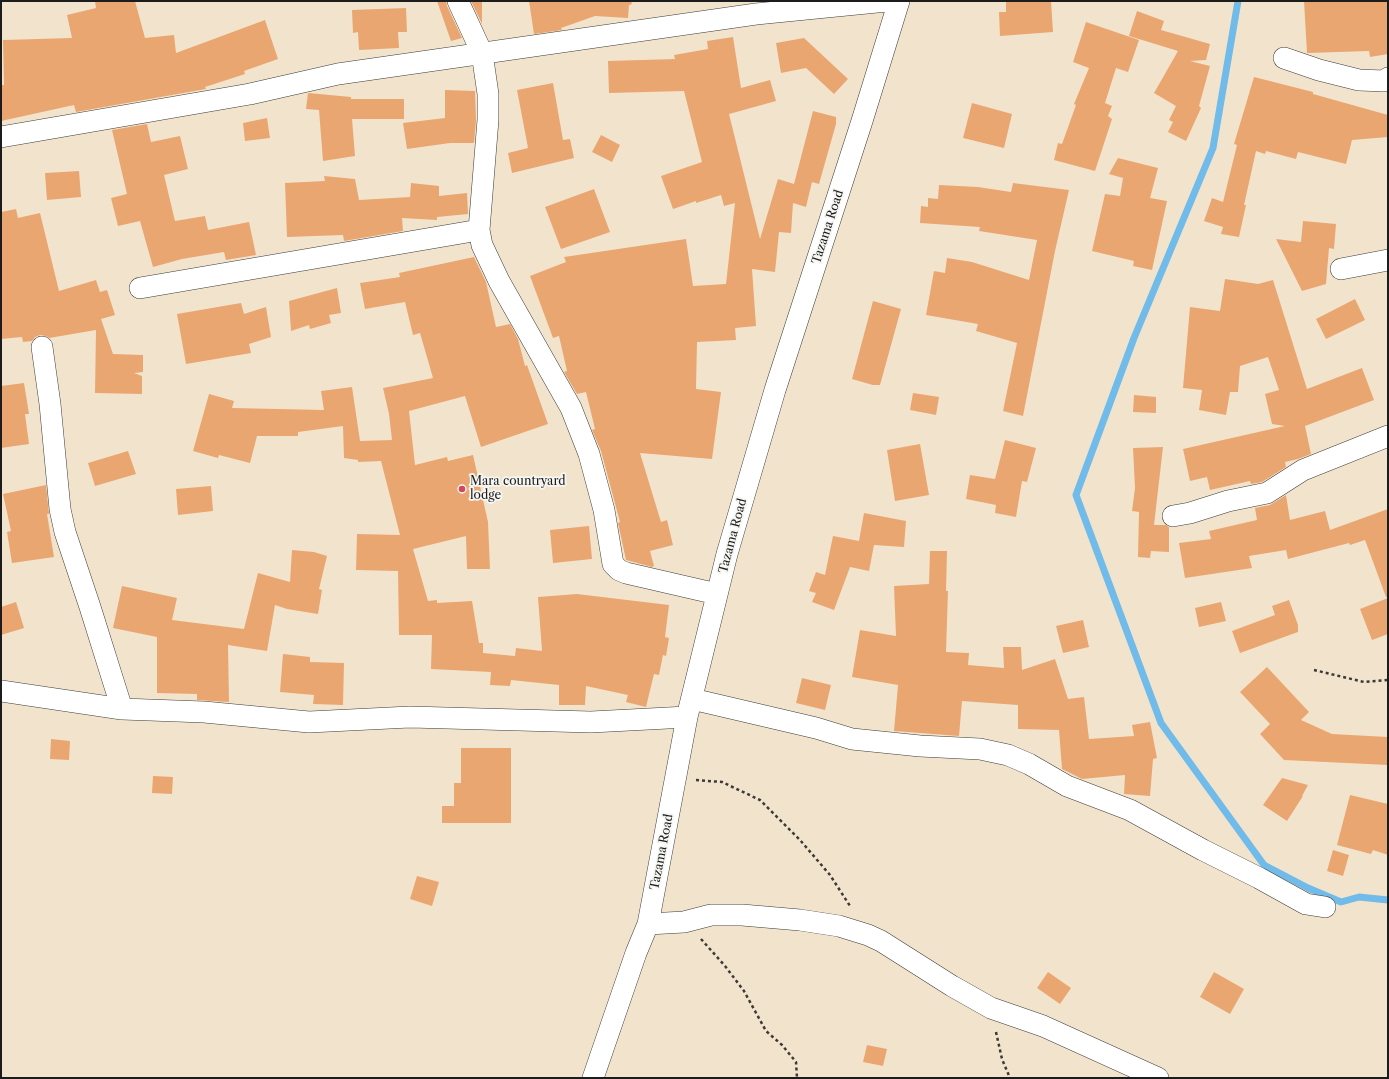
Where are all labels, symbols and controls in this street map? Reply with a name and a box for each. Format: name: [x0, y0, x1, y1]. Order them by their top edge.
street label: Tazama Road: [809, 188, 847, 266]
place label: Mara countryard lodge: [470, 475, 566, 503]
marker: Mara countryard lodge: [457, 484, 467, 494]
street label: Tazama Road: [716, 497, 750, 575]
street label: Tazama Road: [648, 813, 676, 891]

